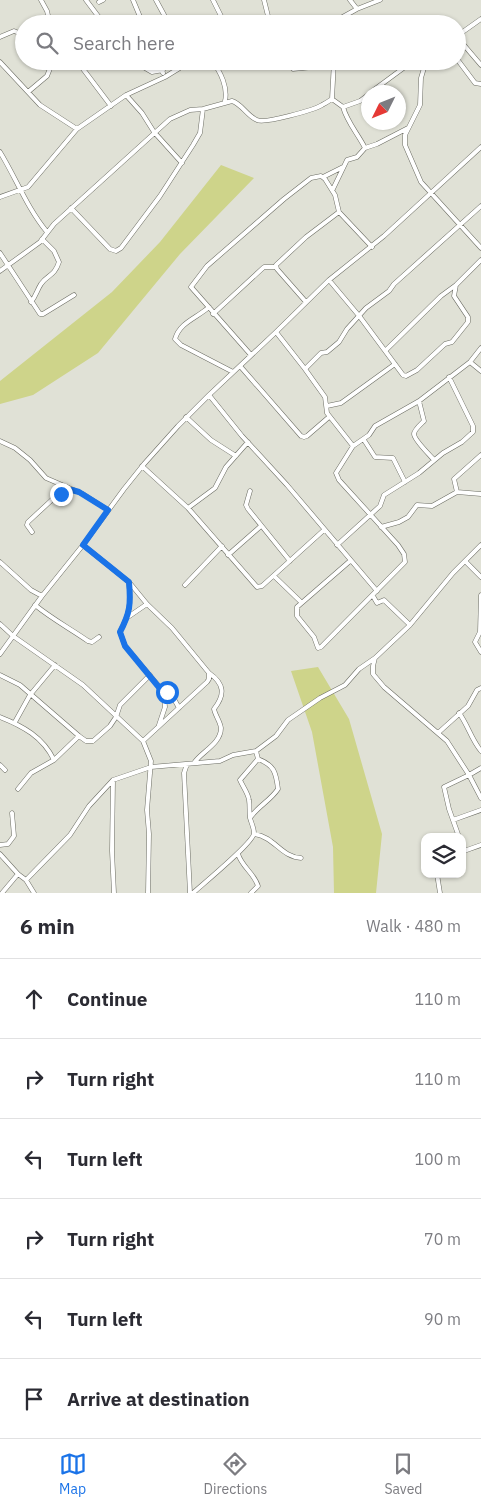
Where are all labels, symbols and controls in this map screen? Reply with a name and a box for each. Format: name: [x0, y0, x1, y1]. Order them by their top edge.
search box: [15, 15, 466, 70]
icon: search: [33, 29, 61, 57]
text: Search here: [73, 31, 175, 55]
north arrow: [361, 85, 406, 130]
route end: [50, 483, 73, 506]
route start: [156, 681, 179, 704]
map controls: [421, 833, 466, 878]
button: layers: [421, 833, 466, 878]
text: 6 min: [20, 912, 75, 940]
text: Walk · 480 m: [366, 916, 461, 936]
icon: ahead: [20, 985, 48, 1013]
text: Continue: [67, 987, 147, 1011]
text: 110 m: [414, 989, 461, 1009]
icon: right: [20, 1065, 48, 1093]
text: Turn right: [67, 1067, 154, 1091]
text: 110 m: [414, 1069, 461, 1089]
icon: left: [20, 1145, 48, 1173]
text: Turn left: [67, 1147, 143, 1171]
text: 100 m: [414, 1149, 461, 1169]
icon: right: [20, 1225, 48, 1253]
text: Turn right: [67, 1227, 154, 1251]
text: 70 m: [424, 1229, 461, 1249]
icon: left: [20, 1305, 48, 1333]
text: Turn left: [67, 1307, 143, 1331]
text: 90 m: [424, 1309, 461, 1329]
icon: arrive: [20, 1385, 48, 1413]
text: Arrive at destination: [67, 1387, 250, 1411]
tab: Map: [59, 1450, 87, 1498]
tab: Directions: [204, 1450, 267, 1498]
tab: Saved: [384, 1450, 422, 1498]

